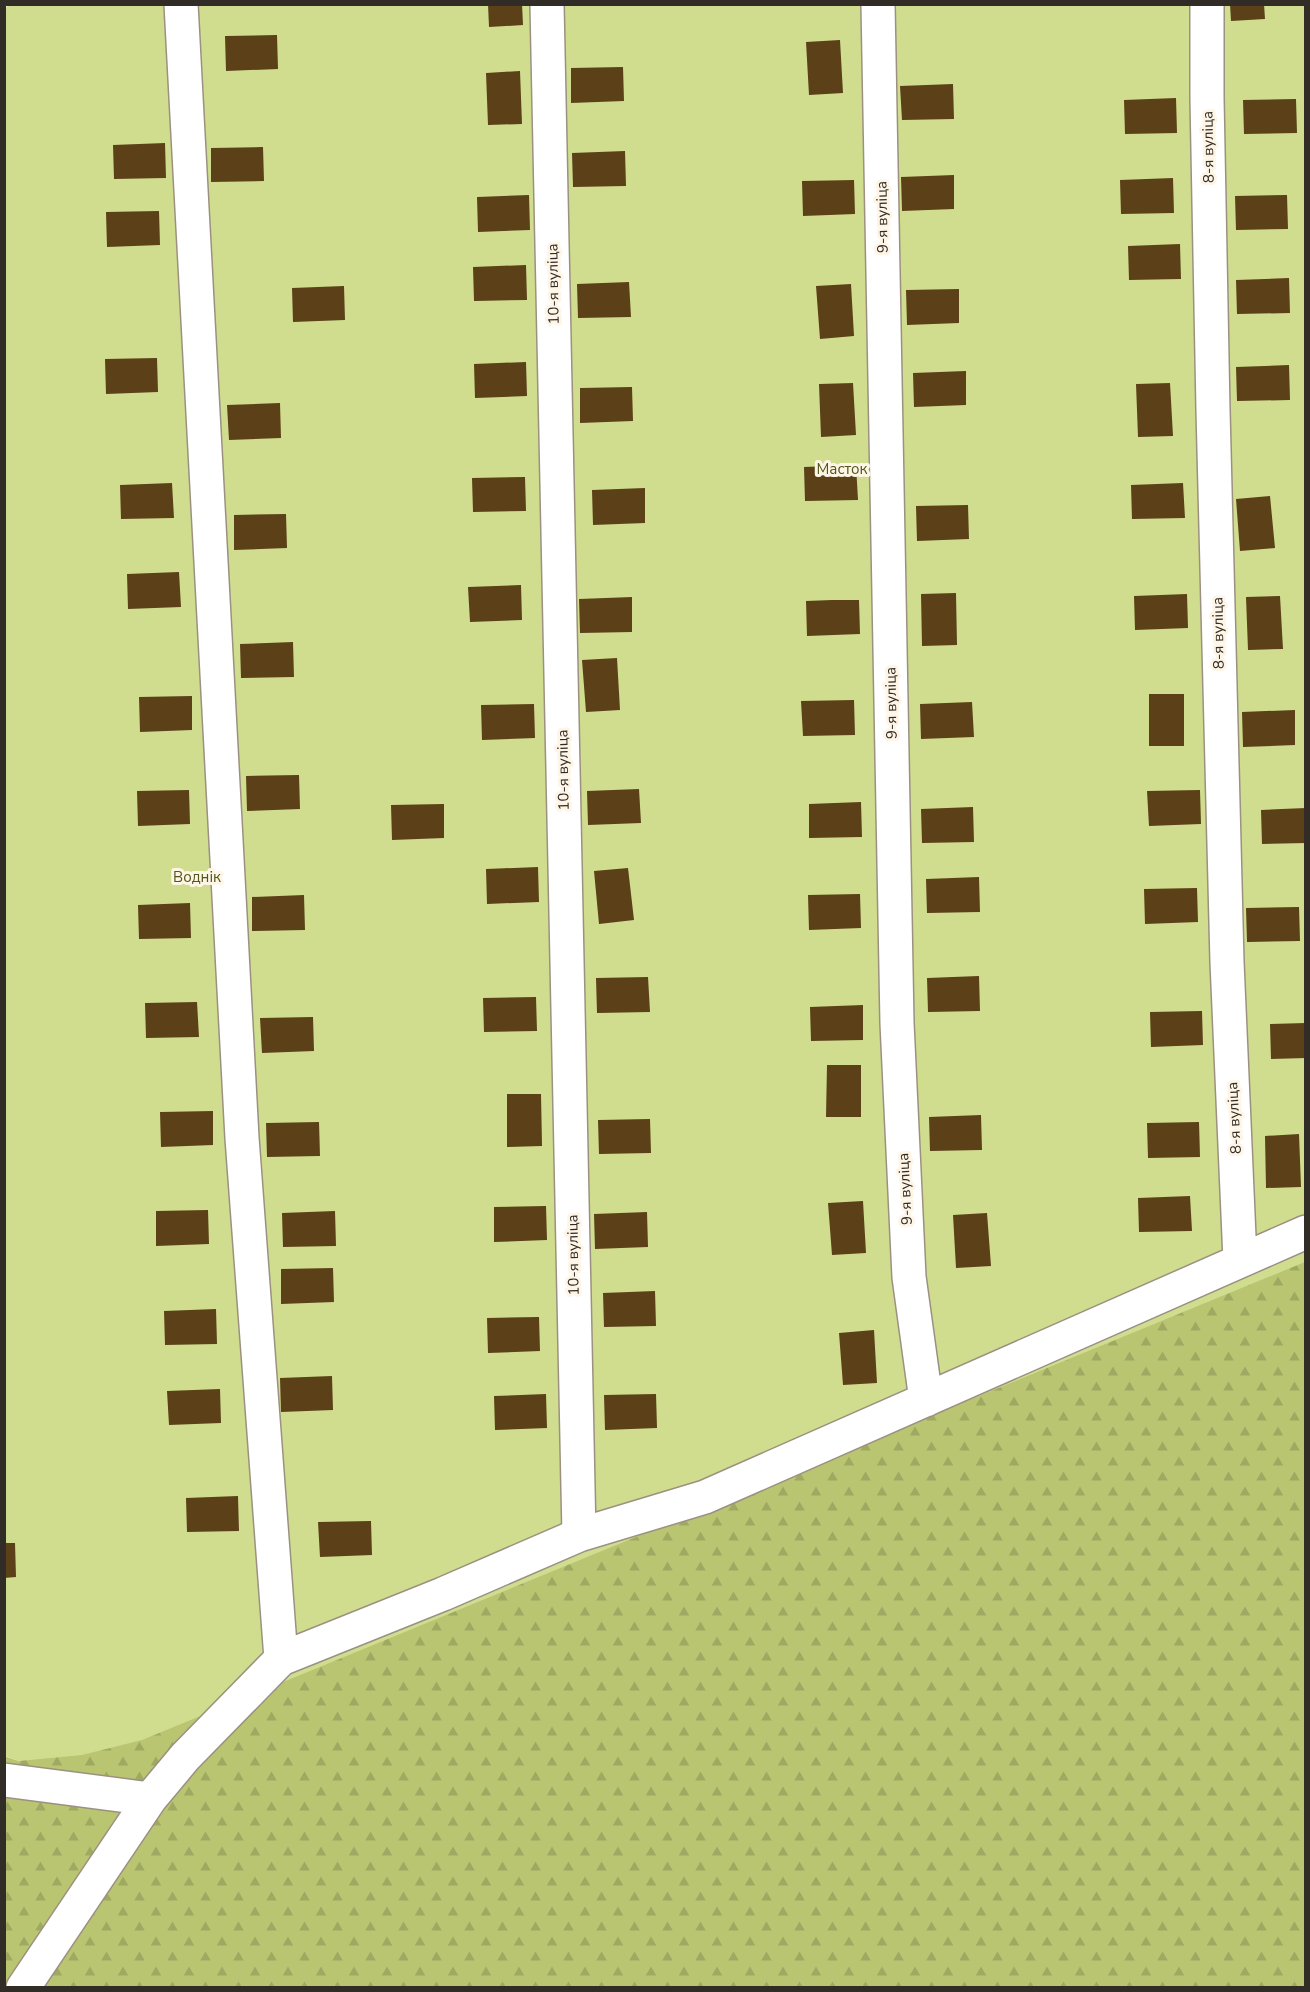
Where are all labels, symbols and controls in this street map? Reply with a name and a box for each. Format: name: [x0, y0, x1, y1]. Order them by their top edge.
street label: 8-я вуліца: [1197, 111, 1219, 183]
street label: 9-я вуліца: [871, 181, 893, 253]
street label: 10-я вуліца: [542, 243, 564, 325]
park label: Масток: [816, 459, 868, 479]
street label: 8-я вуліца: [1207, 597, 1229, 669]
street label: 9-я вуліца: [880, 667, 902, 739]
street label: 10-я вуліца: [552, 729, 574, 811]
park label: Воднік: [173, 867, 221, 887]
street label: 8-я вуліца: [1222, 1081, 1246, 1155]
street label: 9-я вуліца: [893, 1152, 917, 1226]
street label: 10-я вуліца: [562, 1214, 584, 1296]

